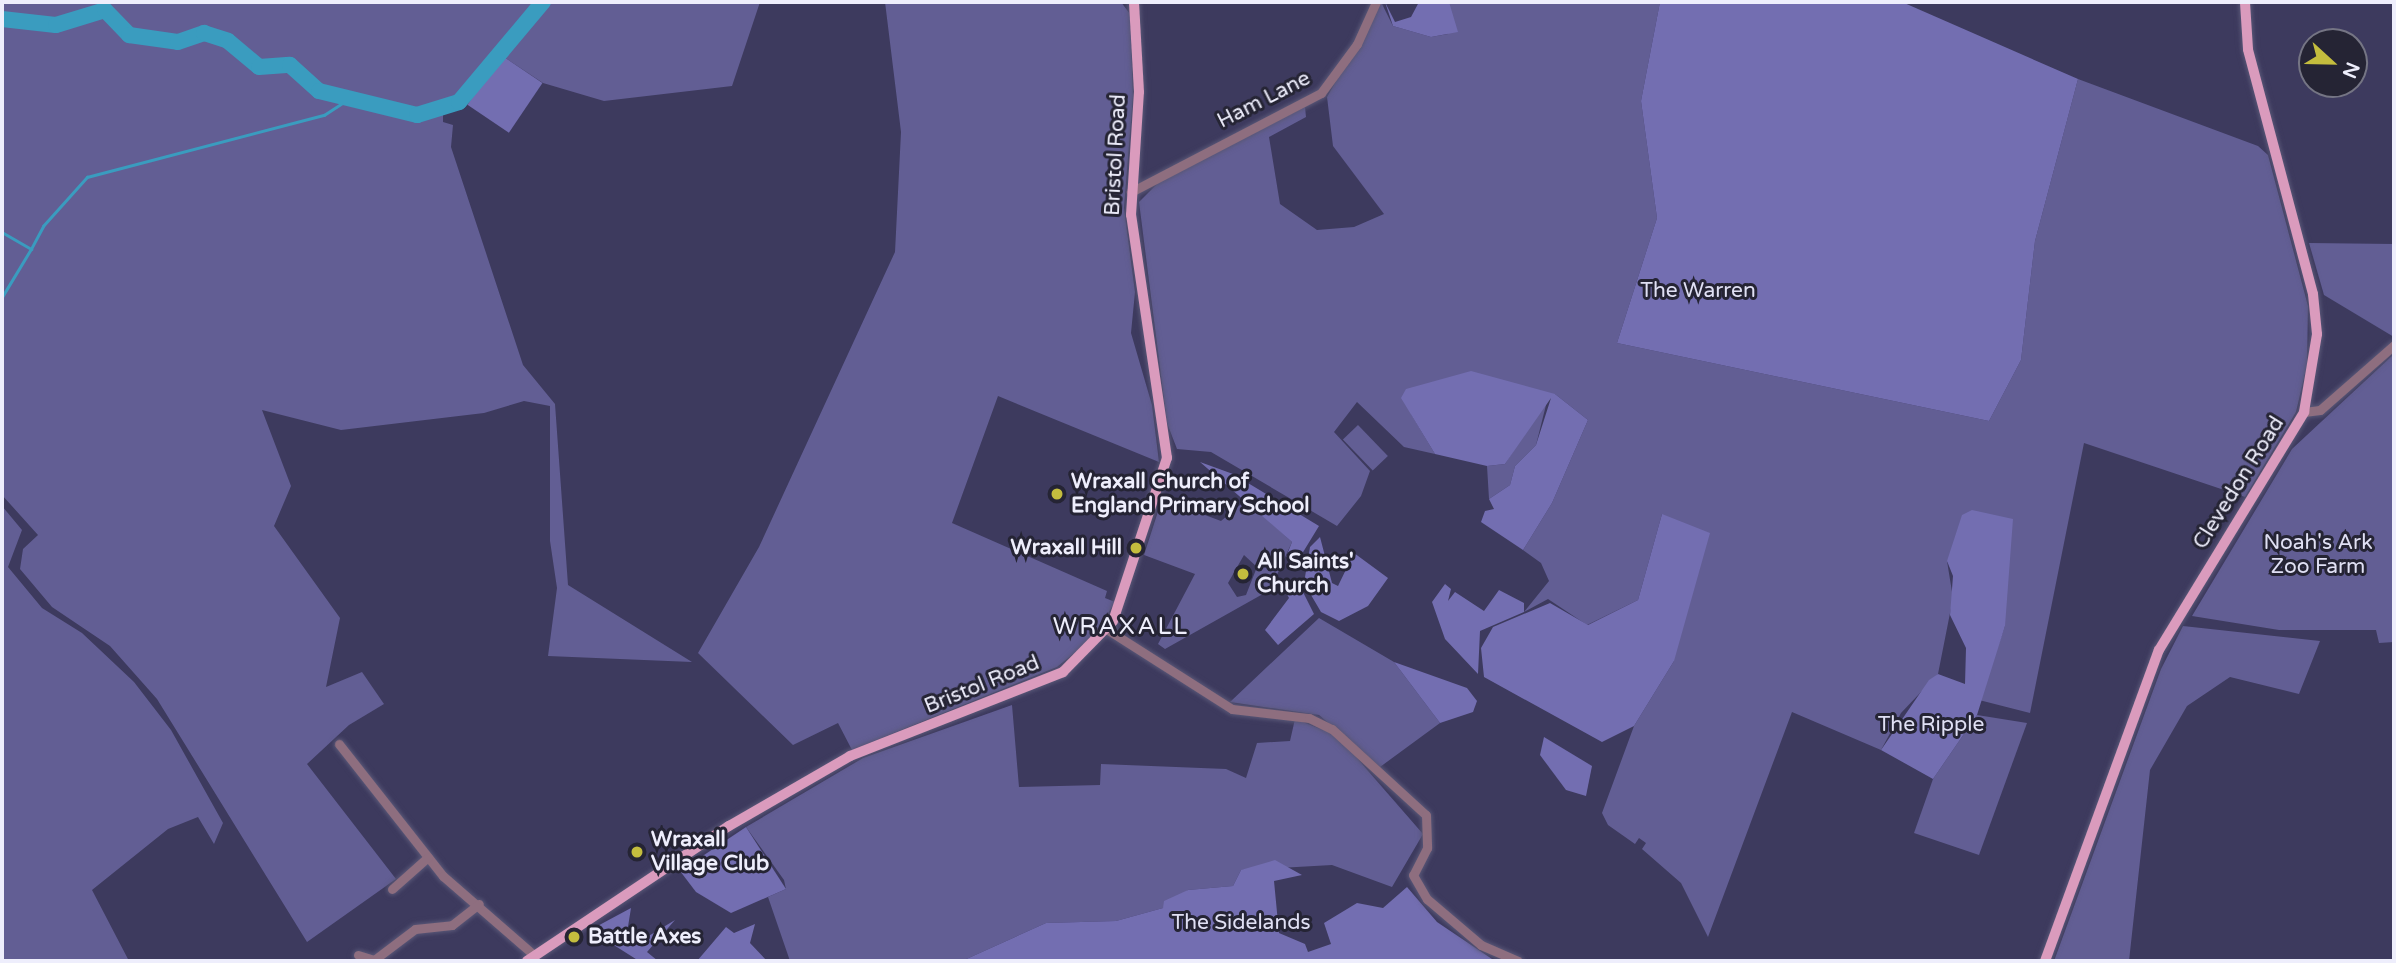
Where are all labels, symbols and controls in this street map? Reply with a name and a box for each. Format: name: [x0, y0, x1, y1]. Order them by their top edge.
north arrow: [2298, 28, 2368, 98]
text: N: [2338, 59, 2364, 81]
street label: Ham Lane: [1213, 66, 1315, 134]
street label: Bristol Road: [1100, 94, 1132, 216]
park label: The Warren: [1640, 278, 1756, 304]
street label: Clevedon Road: [2188, 412, 2290, 554]
place label: Wraxall Church of England Primary School: [1071, 469, 1310, 519]
marker: Wraxall Church of England Primary School: [1049, 486, 1065, 502]
park label: Noah's Ark Zoo Farm: [2263, 530, 2373, 580]
place label: Wraxall Hill: [1011, 535, 1122, 561]
marker: Wraxall Hill: [1128, 540, 1144, 556]
place label: All Saints' Church: [1257, 549, 1354, 599]
marker: All Saints' Church: [1235, 566, 1251, 582]
district label: WRAXALL: [1054, 613, 1188, 641]
street label: Bristol Road: [921, 651, 1043, 719]
park label: The Ripple: [1878, 712, 1984, 738]
place label: Wraxall Village Club: [651, 827, 769, 877]
marker: Wraxall Village Club: [629, 844, 645, 860]
park label: The Sidelands: [1171, 910, 1311, 936]
place label: Battle Axes: [588, 924, 701, 950]
marker: Battle Axes: [566, 929, 582, 945]

